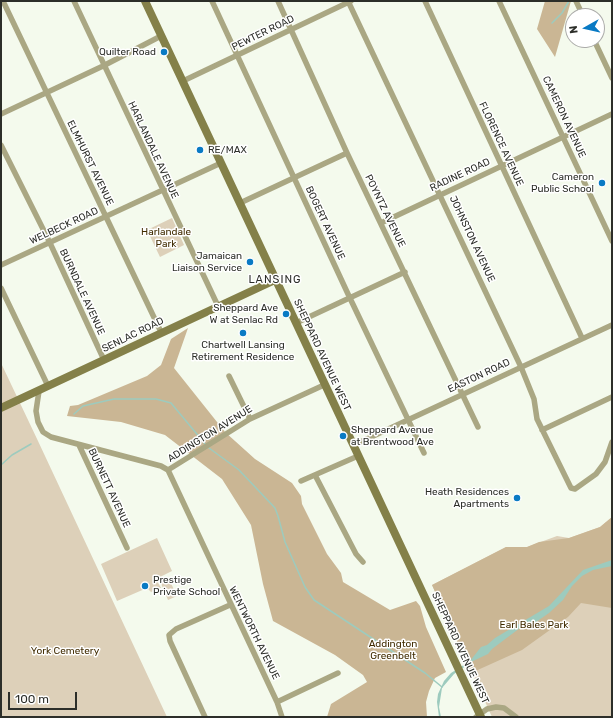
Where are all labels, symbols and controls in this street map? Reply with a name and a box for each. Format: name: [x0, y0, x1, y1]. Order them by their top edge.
north arrow: [565, 8, 605, 48]
street label: PEWTER ROAD: [230, 13, 296, 53]
text: N: [567, 25, 581, 34]
place label: Quilter Road: [99, 46, 156, 58]
marker: Quilter Road: [159, 47, 169, 57]
street label: CAMERON AVENUE: [540, 74, 588, 160]
street label: HARLANDALE AVENUE: [125, 99, 181, 201]
street label: FLORENCE AVENUE: [476, 100, 526, 188]
street label: ELMHURST AVENUE: [64, 118, 116, 208]
place label: RE/MAX: [208, 144, 247, 156]
marker: RE/MAX: [195, 145, 205, 155]
street label: RADINE ROAD: [428, 156, 492, 194]
place label: Cameron Public School: [531, 171, 594, 194]
street label: POYNTZ AVENUE: [362, 173, 408, 249]
marker: Cameron Public School: [597, 178, 607, 188]
street label: BOGERT AVENUE: [303, 184, 347, 262]
street label: JOHNSTON AVENUE: [447, 194, 497, 284]
street label: WELBECK ROAD: [28, 205, 100, 247]
park label: Harlandale Park: [141, 226, 191, 250]
street label: BURNDALE AVENUE: [57, 247, 107, 337]
place label: Jamaican Liaison Service: [172, 250, 242, 274]
marker: Jamaican Liaison Service: [245, 257, 255, 267]
district label: LANSING: [248, 273, 302, 287]
street label: SHEPPARD AVENUE WEST: [291, 297, 353, 413]
place label: Sheppard Ave W at Senlac Rd: [209, 302, 278, 326]
marker: Sheppard Ave W at Senlac Rd: [281, 309, 291, 319]
street label: SENLAC ROAD: [100, 315, 166, 355]
marker: Chartwell Lansing Retirement Residence: [238, 328, 248, 338]
place label: Chartwell Lansing Retirement Residence: [192, 339, 294, 362]
street label: EASTON ROAD: [446, 356, 512, 396]
street label: ADDINGTON AVENUE: [165, 403, 255, 465]
place label: Sheppard Avenue at Brentwood Ave: [351, 424, 434, 448]
marker: Sheppard Avenue at Brentwood Ave: [338, 431, 348, 441]
street label: BURNETT AVENUE: [85, 446, 133, 530]
place label: Heath Residences Apartments: [425, 486, 509, 510]
marker: Heath Residences Apartments: [512, 493, 522, 503]
place label: Prestige Private School: [153, 574, 220, 598]
marker: Prestige Private School: [140, 581, 150, 591]
street label: WENTWORTH AVENUE: [226, 584, 282, 682]
street label: SHEPPARD AVENUE WEST: [429, 590, 491, 706]
park label: Earl Bales Park: [500, 619, 568, 631]
park label: Addington Greenbelt: [369, 638, 417, 662]
park label: York Cemetery: [31, 645, 99, 657]
scale bar: [10, 684, 79, 710]
text: 100 m: [15, 692, 49, 706]

